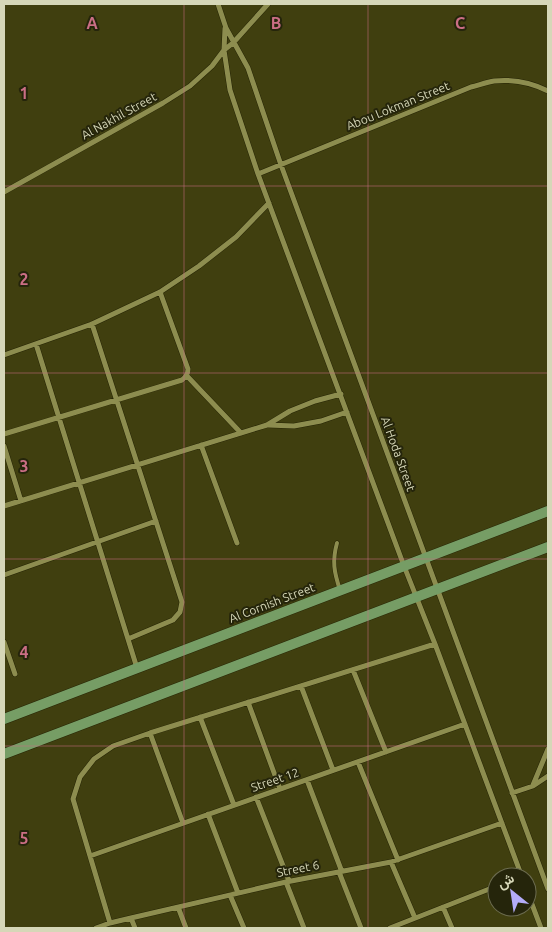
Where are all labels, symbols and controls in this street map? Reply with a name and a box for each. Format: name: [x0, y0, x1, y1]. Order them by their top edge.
text: A: [86, 14, 98, 32]
text: B: [271, 14, 281, 32]
text: C: [455, 14, 465, 32]
street label: Abou Lokman Street: [344, 79, 452, 132]
text: 1: [19, 84, 29, 102]
street label: Al Nakhil Street: [79, 89, 159, 142]
text: 2: [19, 270, 29, 288]
street label: Al Hoda Street: [379, 415, 418, 493]
text: 3: [19, 457, 29, 475]
street label: Al Cornish Street: [227, 580, 317, 625]
text: 4: [19, 643, 29, 661]
street label: Street 12: [249, 765, 300, 794]
text: 5: [19, 829, 29, 847]
street label: Street 6: [276, 858, 320, 879]
north arrow: [487, 867, 537, 917]
text: ش: [494, 870, 517, 893]

